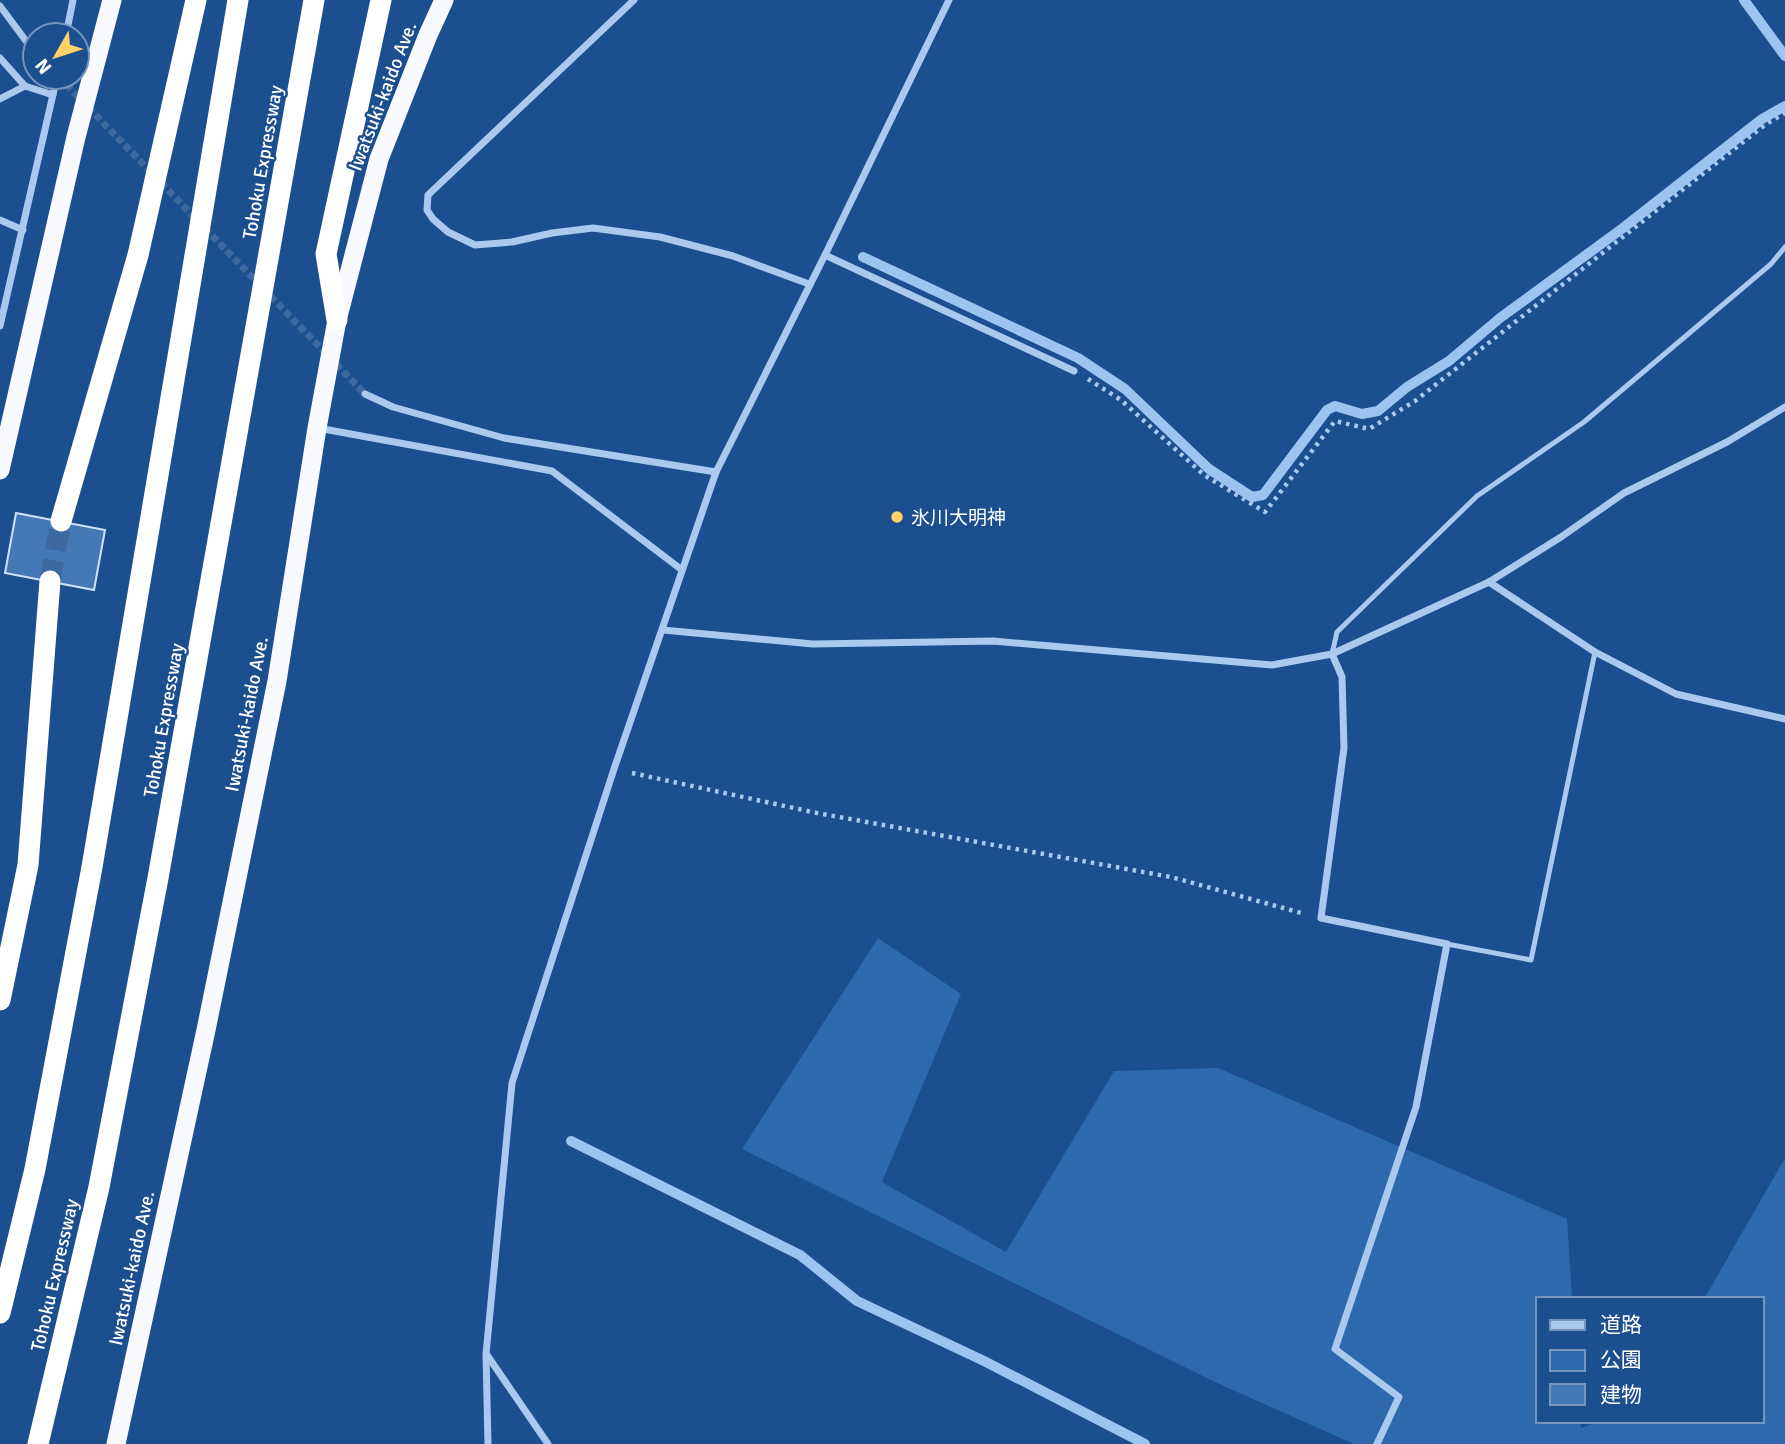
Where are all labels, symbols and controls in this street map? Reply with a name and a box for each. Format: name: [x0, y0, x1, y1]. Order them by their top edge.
street label: Iwatsuki-kaido Ave.: [343, 18, 422, 174]
north arrow: [21, 21, 91, 91]
text: N: [30, 53, 57, 79]
street label: Tohoku Expressway: [238, 83, 288, 241]
place label: 氷川大明神: [911, 506, 1006, 530]
marker: 氷川大明神: [889, 509, 905, 525]
street label: Iwatsuki-kaido Ave.: [220, 634, 274, 794]
street label: Tohoku Expressway: [139, 641, 189, 799]
street label: Iwatsuki-kaido Ave.: [104, 1189, 160, 1348]
street label: Tohoku Expressway: [26, 1197, 84, 1354]
legend: [1536, 1297, 1764, 1423]
text: 道路: [1600, 1312, 1642, 1338]
text: 公園: [1600, 1347, 1642, 1373]
text: 建物: [1600, 1382, 1642, 1408]

